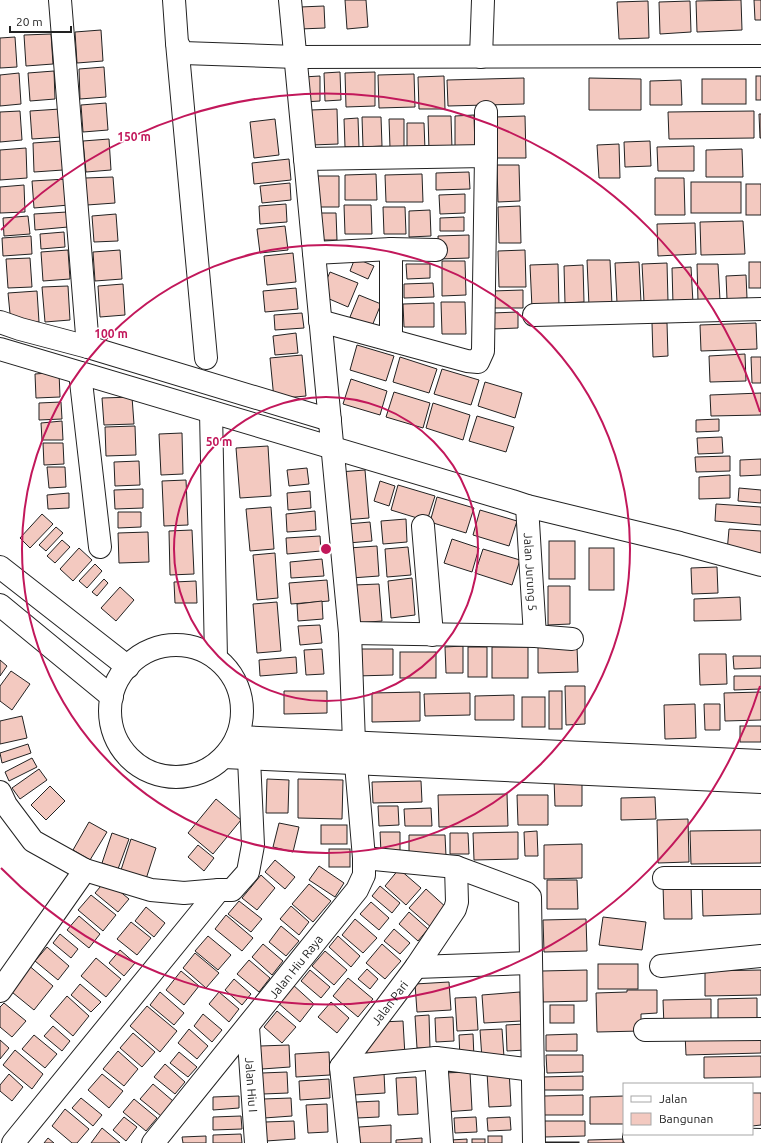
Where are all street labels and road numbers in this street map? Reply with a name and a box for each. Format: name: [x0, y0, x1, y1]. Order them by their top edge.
street label: Jalan Jurung 5: [522, 532, 540, 611]
street label: Jalan Hiu Raya: [266, 932, 325, 1001]
street label: Jalan Pari: [369, 978, 410, 1027]
street label: Jalan Hiu I: [244, 1057, 260, 1113]

